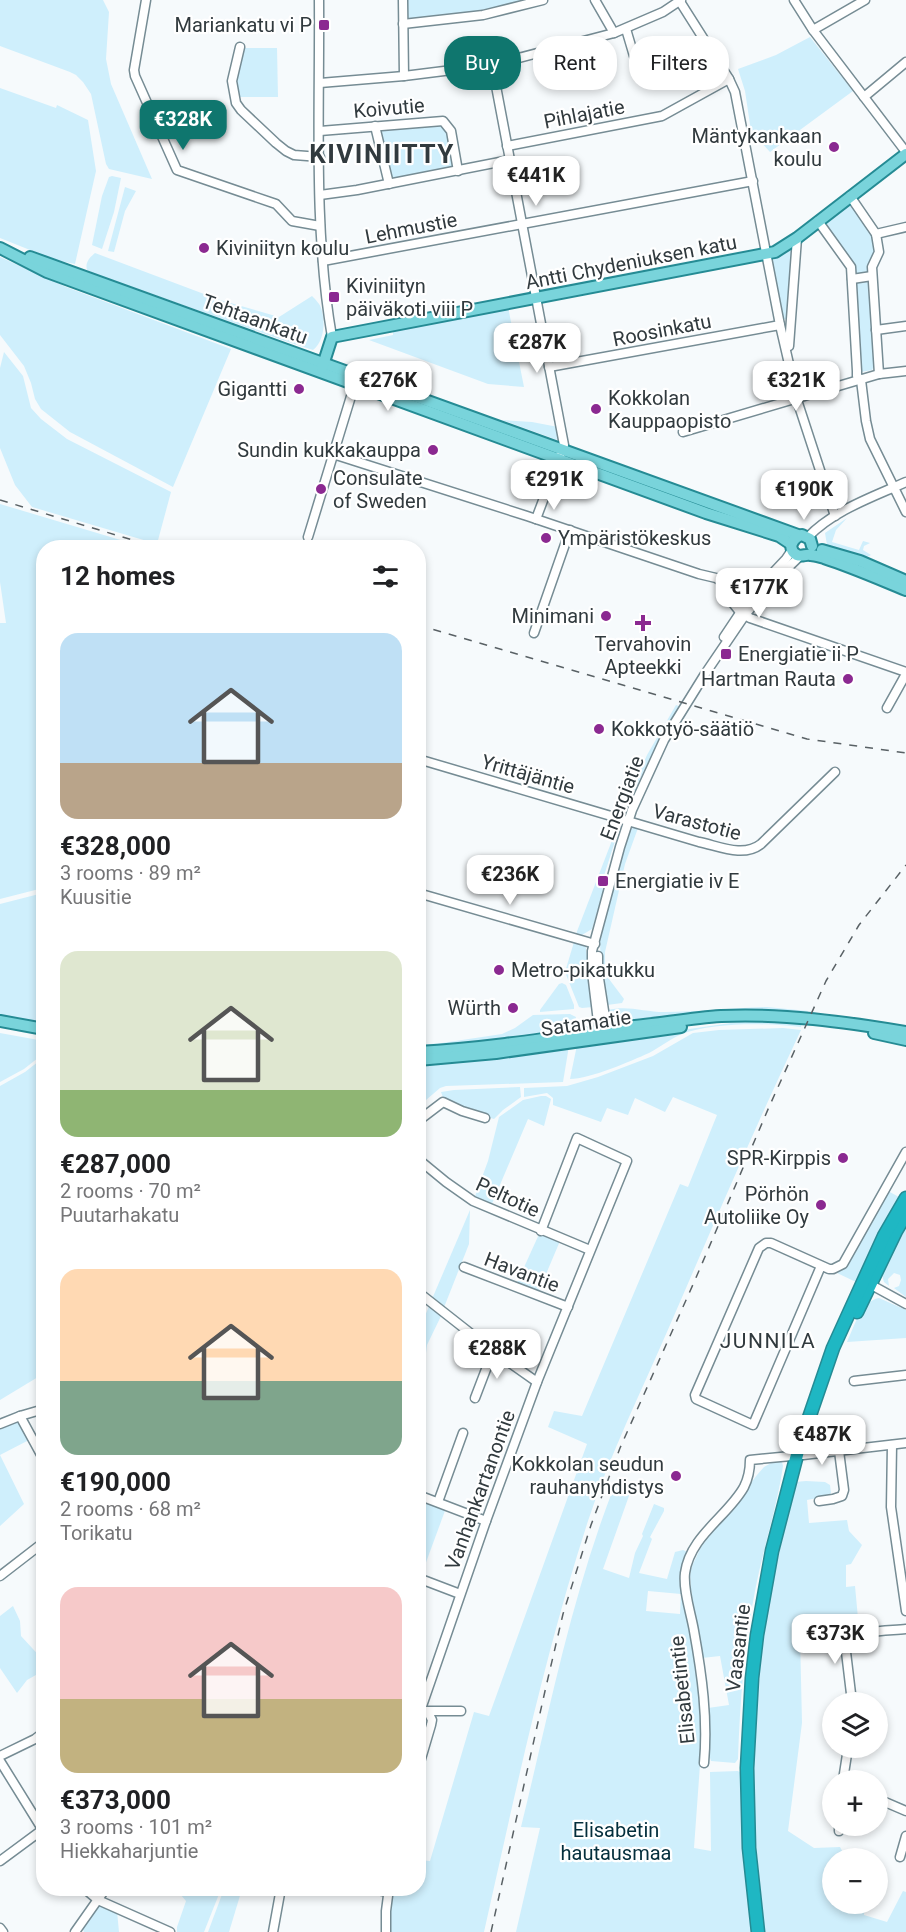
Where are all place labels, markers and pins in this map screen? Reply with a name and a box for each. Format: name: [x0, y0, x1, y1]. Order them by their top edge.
place label: Mariankatu vi P: [174, 13, 312, 37]
marker: Mariankatu vi P: [317, 18, 331, 32]
pin: €328K: [141, 100, 225, 151]
place label: Mäntykankaan koulu: [692, 124, 822, 171]
marker: Mäntykankaan koulu: [827, 140, 841, 154]
pin: €441K: [494, 156, 578, 207]
place label: Kiviniityn koulu: [216, 236, 349, 260]
marker: Kiviniityn koulu: [197, 241, 211, 255]
place label: Kiviniityn päiväkoti viii P: [346, 274, 473, 321]
marker: Kiviniityn päiväkoti viii P: [327, 290, 341, 304]
pin: €287K: [495, 323, 579, 374]
pin: €276K: [346, 361, 430, 412]
pin: €321K: [754, 361, 838, 412]
place label: Gigantti: [217, 377, 287, 401]
marker: Gigantti: [292, 382, 306, 396]
place label: Kokkolan Kauppaopisto: [608, 386, 731, 433]
marker: Kokkolan Kauppaopisto: [589, 402, 603, 416]
place label: Sundin kukkakauppa: [237, 438, 421, 462]
marker: Sundin kukkakauppa: [426, 443, 440, 457]
pin: €291K: [512, 460, 596, 511]
place label: Consulate of Sweden: [333, 466, 427, 513]
pin: €190K: [762, 470, 846, 521]
marker: Consulate of Sweden: [314, 482, 328, 496]
place label: Ympäristökeskus: [558, 526, 711, 550]
marker: Ympäristökeskus: [539, 531, 553, 545]
pin: €177K: [717, 568, 801, 619]
place label: Minimani: [511, 604, 594, 628]
marker: Minimani: [599, 609, 613, 623]
marker: Tervahovin Apteekki: [636, 616, 650, 630]
place label: Tervahovin Apteekki: [595, 632, 691, 679]
place label: Energiatie ii P: [738, 642, 859, 666]
marker: Energiatie ii P: [719, 647, 733, 661]
place label: Hartman Rauta: [701, 667, 836, 691]
marker: Hartman Rauta: [841, 672, 855, 686]
place label: Kokkotyö-säätiö: [611, 717, 754, 741]
marker: Kokkotyö-säätiö: [592, 722, 606, 736]
pin: €236K: [468, 855, 552, 906]
place label: Energiatie iv E: [615, 869, 739, 893]
marker: Energiatie iv E: [596, 874, 610, 888]
place label: Metro-pikatukku: [511, 958, 655, 982]
marker: Metro-pikatukku: [492, 963, 506, 977]
place label: Würth: [448, 996, 501, 1020]
marker: Würth: [506, 1001, 520, 1015]
place label: SPR-Kirppis: [727, 1146, 831, 1170]
marker: SPR-Kirppis: [836, 1151, 850, 1165]
place label: Pörhön Autoliike Oy: [704, 1182, 810, 1229]
marker: Pörhön Autoliike Oy: [814, 1198, 828, 1212]
pin: €288K: [455, 1329, 539, 1380]
pin: €487K: [780, 1415, 864, 1466]
place label: Kokkolan seudun rauhanyhdistys: [512, 1452, 664, 1499]
marker: Kokkolan seudun rauhanyhdistys: [669, 1469, 683, 1483]
pin: €373K: [793, 1614, 877, 1665]

